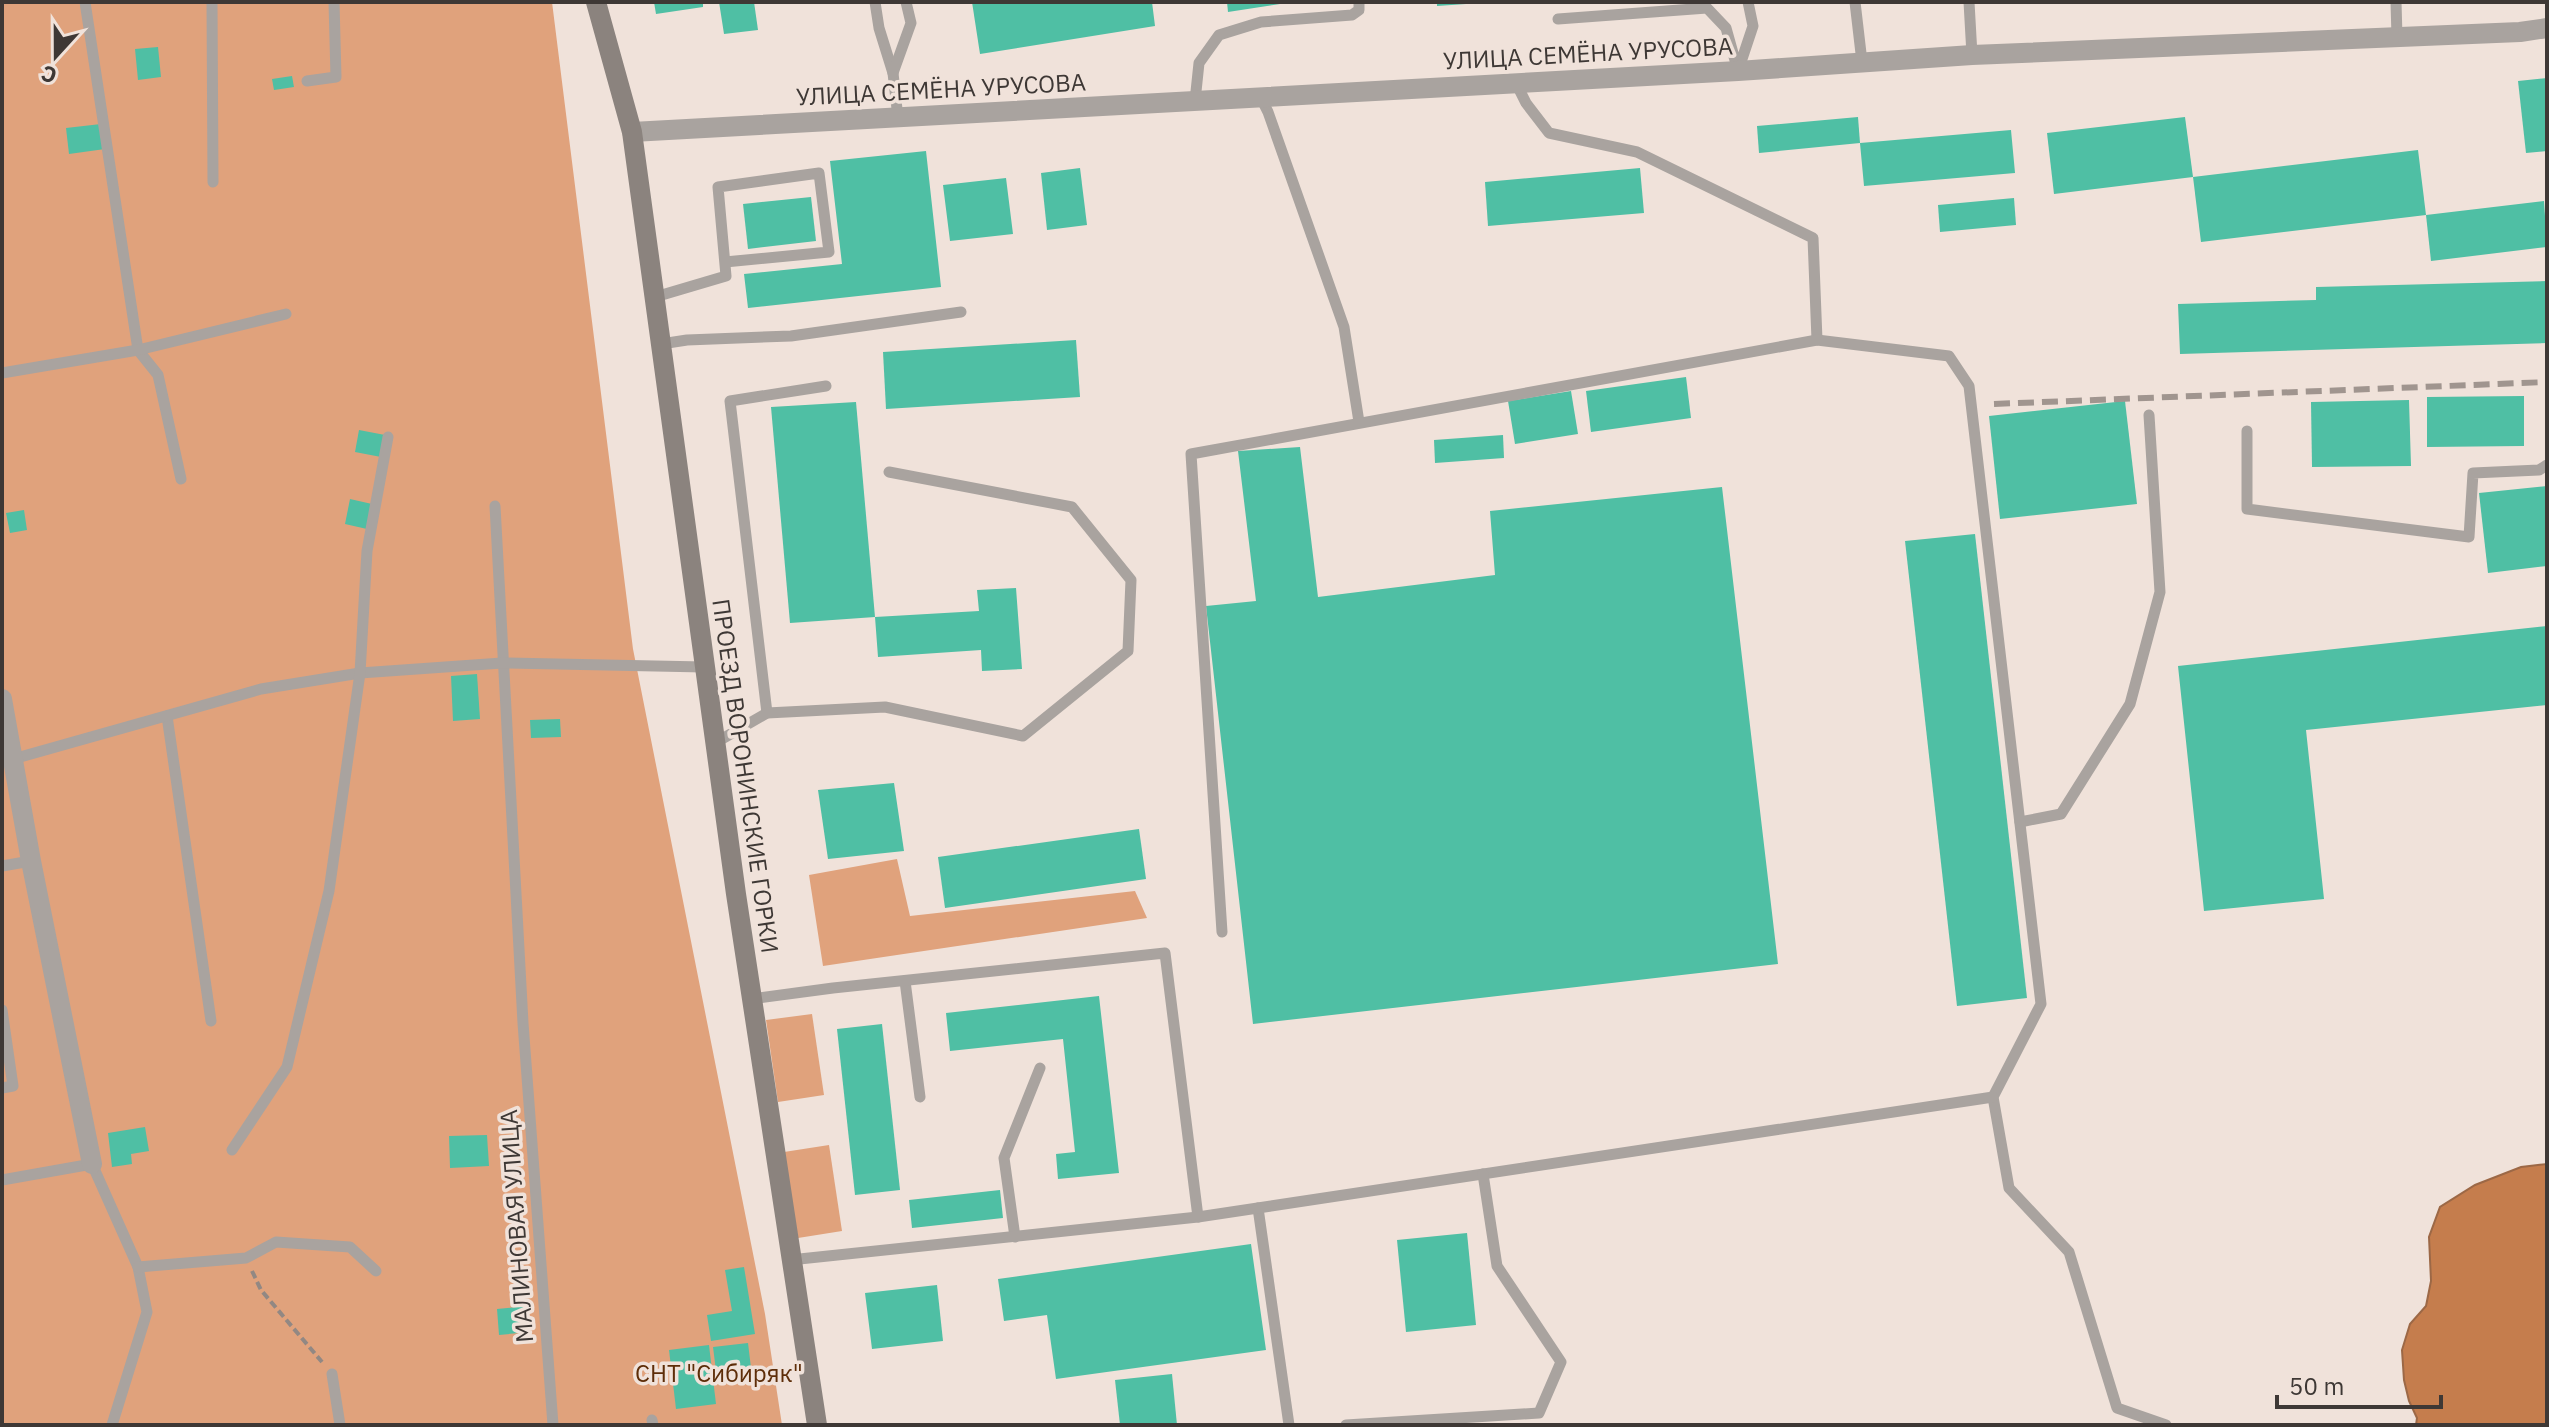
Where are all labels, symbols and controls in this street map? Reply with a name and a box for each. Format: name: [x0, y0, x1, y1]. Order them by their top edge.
north arrow: [16, 16, 96, 96]
street label: УЛИЦА СЕМЁНА УРУСОВА: [1442, 29, 1734, 77]
text: С: [37, 59, 61, 91]
street label: УЛИЦА СЕМЁНА УРУСОВА: [795, 65, 1087, 113]
street label: ПРОЕЗД ВОРОНИНСКИЕ ГОРКИ: [705, 597, 787, 955]
street label: МАЛИНОВАЯ УЛИЦА: [492, 1108, 540, 1344]
park label: СНТ "Сибиряк": [635, 1357, 803, 1389]
scale bar: [2277, 1359, 2441, 1409]
text: 50 m: [2289, 1370, 2344, 1402]

